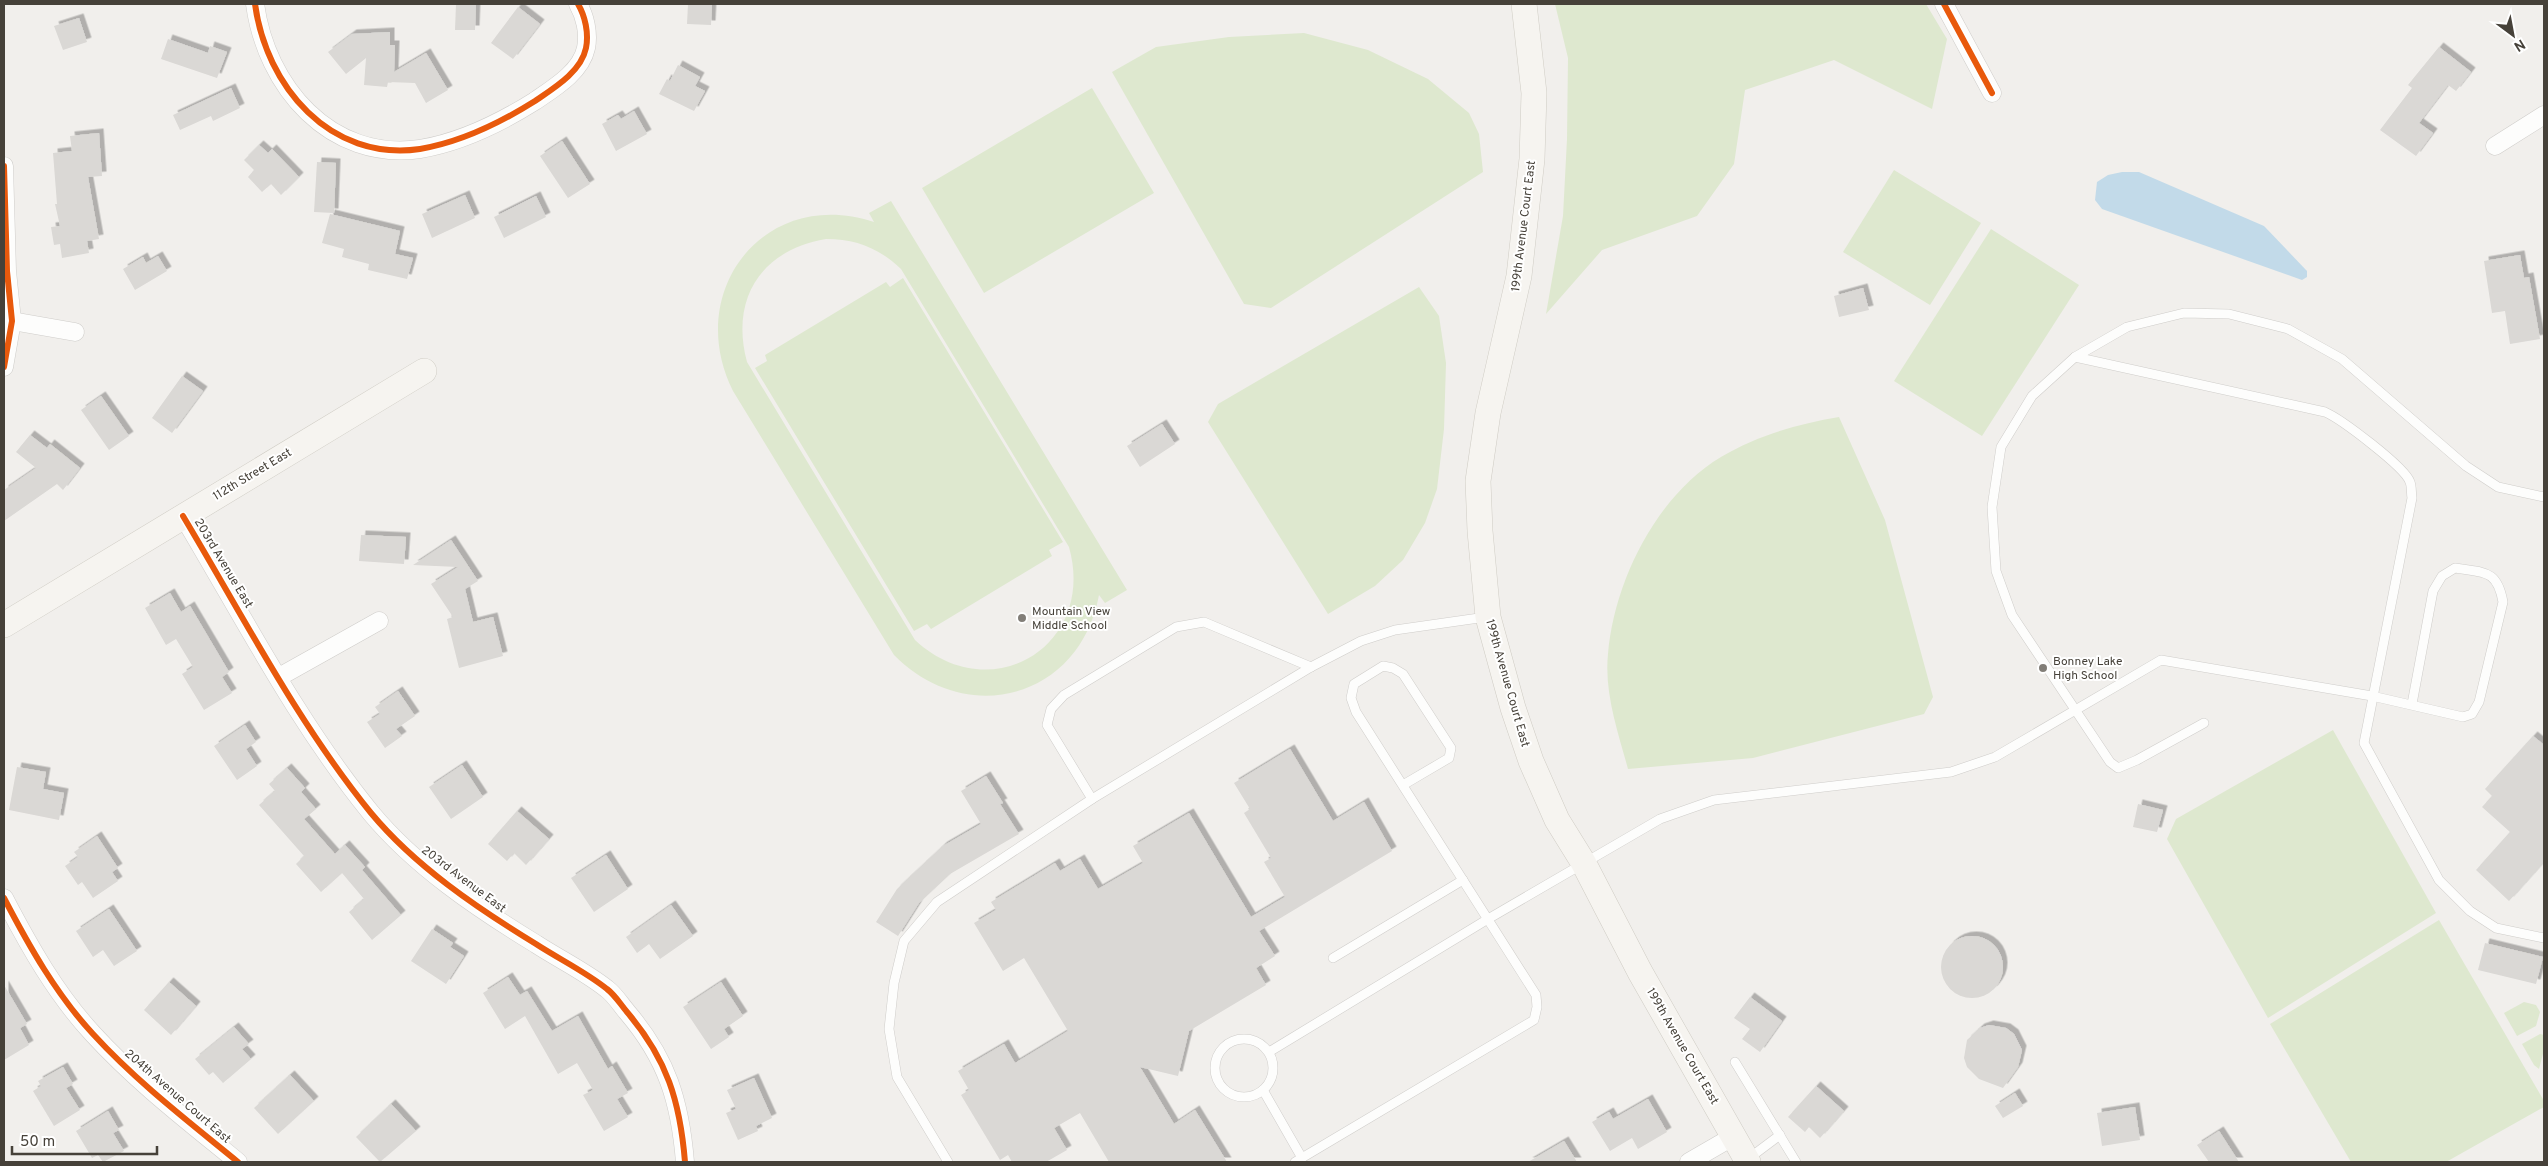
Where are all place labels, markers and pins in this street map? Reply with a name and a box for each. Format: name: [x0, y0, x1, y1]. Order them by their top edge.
place label: Mountain View Middle School: [1032, 604, 1111, 634]
marker: Mountain View Middle School: [1016, 612, 1028, 624]
place label: Bonney Lake High School: [2053, 654, 2122, 684]
marker: Bonney Lake High School: [2037, 662, 2049, 674]

